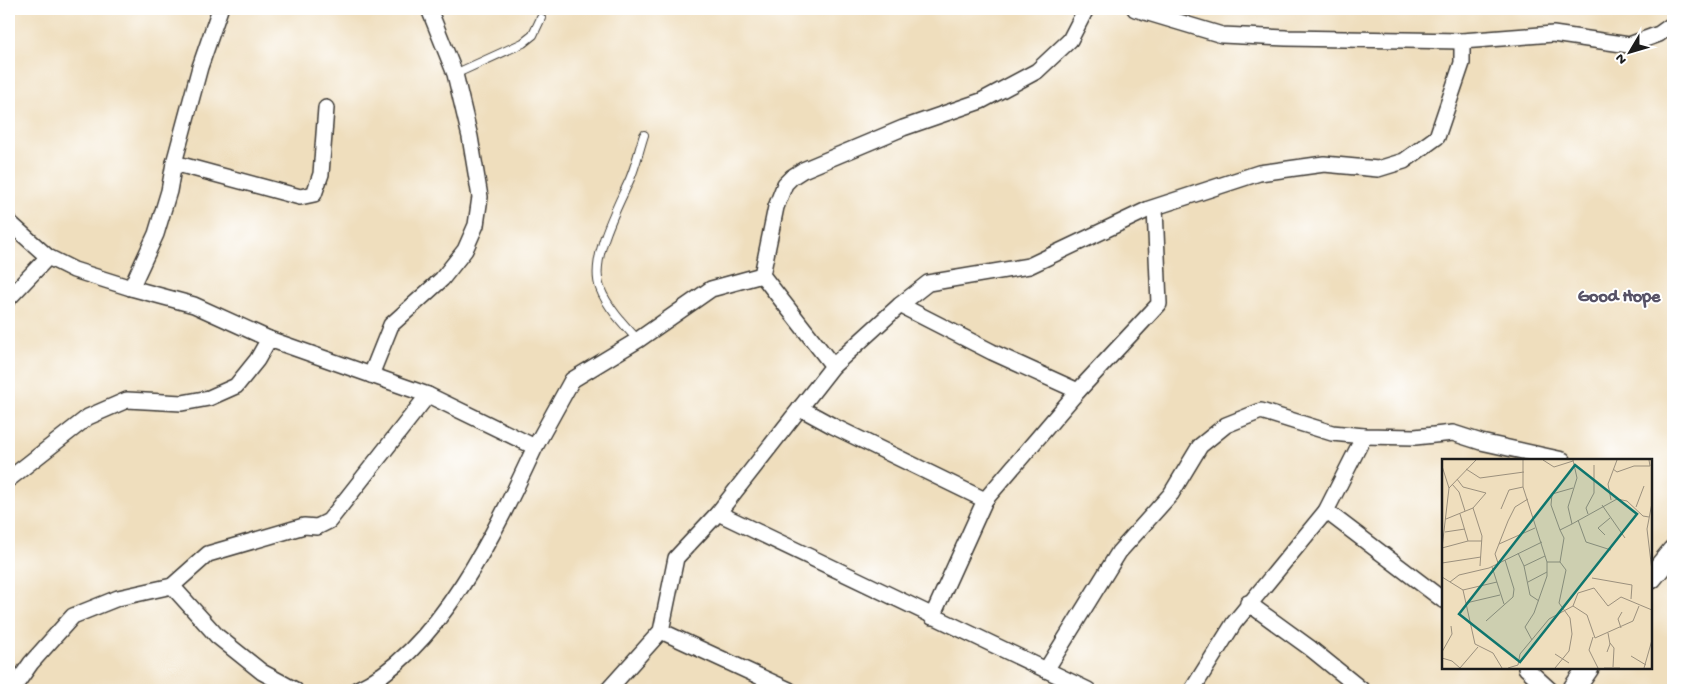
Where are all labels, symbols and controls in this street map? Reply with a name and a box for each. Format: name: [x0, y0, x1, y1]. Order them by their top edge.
north arrow: [1604, 28, 1654, 78]
text: N: [1612, 50, 1631, 67]
district label: Good Hope: [1578, 287, 1661, 308]
inset map: [1442, 459, 1652, 669]

